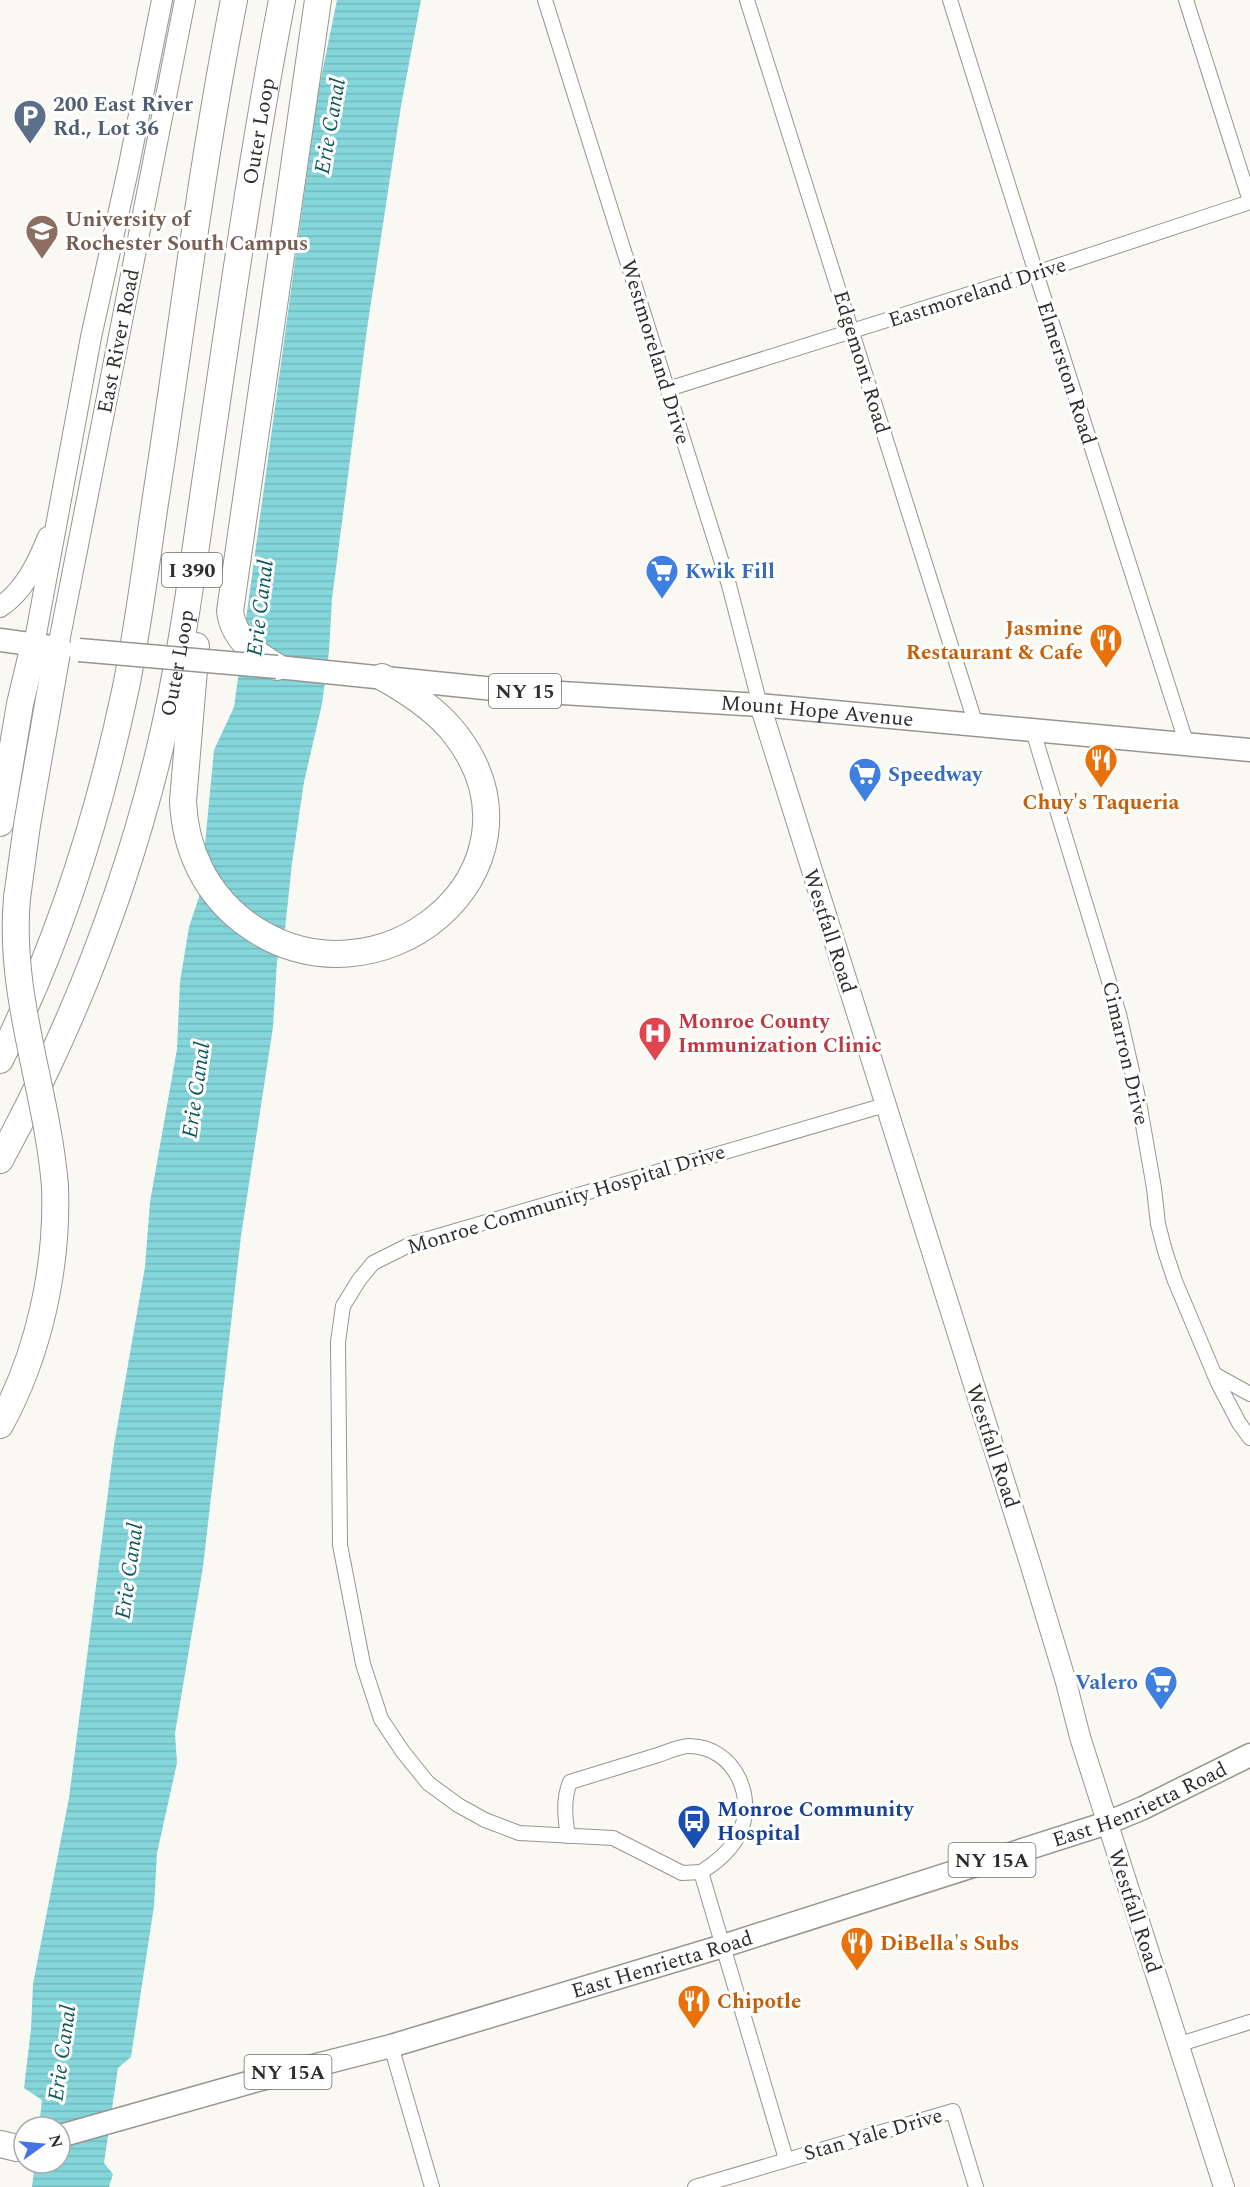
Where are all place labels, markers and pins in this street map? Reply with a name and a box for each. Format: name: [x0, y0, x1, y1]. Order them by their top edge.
place label: 200 East River Rd., Lot 36: [53, 89, 193, 145]
parking icon: 200 East River Rd., Lot 36: [12, 98, 48, 145]
place label: University of Rochester South Campus: [65, 204, 308, 260]
school or university icon: University of Rochester South Campus: [24, 213, 60, 260]
supermarket icon: Kwik Fill: [644, 553, 680, 600]
place label: Kwik Fill: [685, 556, 775, 588]
place label: Jasmine Restaurant & Cafe: [906, 613, 1083, 669]
restaurant icon: Jasmine Restaurant & Cafe: [1088, 622, 1124, 669]
restaurant icon: Chuy's Taqueria: [1083, 742, 1119, 789]
supermarket icon: Speedway: [847, 756, 883, 803]
place label: Speedway: [888, 759, 983, 791]
place label: Chuy's Taqueria: [1023, 787, 1180, 819]
place label: Monroe County Immunization Clinic: [678, 1006, 882, 1062]
hospital icon: Monroe County Immunization Clinic: [637, 1015, 673, 1062]
supermarket icon: Valero: [1143, 1664, 1179, 1711]
place label: Valero: [1075, 1667, 1138, 1699]
place label: Monroe Community Hospital: [717, 1794, 914, 1850]
bus stop icon: Monroe Community Hospital: [676, 1803, 712, 1850]
restaurant icon: DiBella's Subs: [839, 1925, 875, 1972]
place label: DiBella's Subs: [880, 1928, 1019, 1960]
restaurant icon: Chipotle: [676, 1983, 712, 2030]
place label: Chipotle: [717, 1986, 801, 2018]

